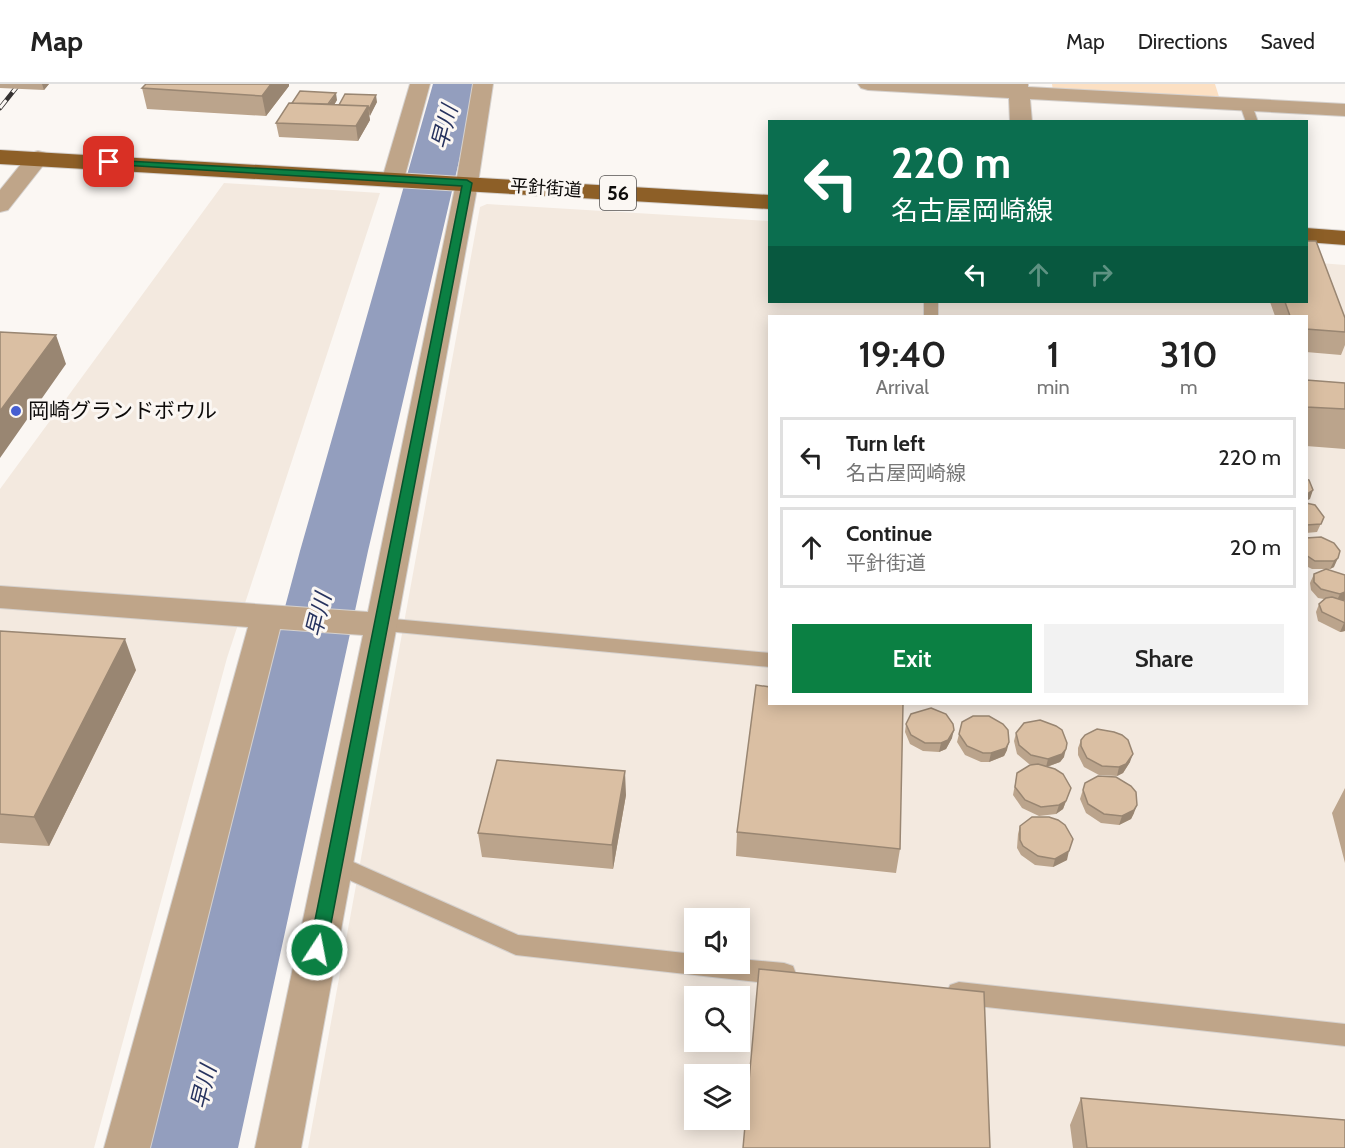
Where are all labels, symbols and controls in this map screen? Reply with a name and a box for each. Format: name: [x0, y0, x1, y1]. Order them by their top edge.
text: Map: [30, 24, 83, 58]
text: Map: [1066, 29, 1105, 54]
text: Directions: [1138, 29, 1227, 54]
text: Saved: [1260, 29, 1315, 54]
water label: 早川: [426, 100, 464, 152]
pin: [83, 136, 134, 187]
text: 220 m: [891, 137, 1011, 189]
icon: left: [792, 144, 870, 222]
icon: arrive: [92, 145, 125, 178]
street label: 平針街道: [509, 175, 583, 201]
road number: 56: [600, 176, 636, 210]
text: 名古屋岡崎線: [891, 194, 1053, 227]
icon: left: [959, 258, 992, 291]
icon: ahead: [1022, 258, 1055, 291]
icon: right: [1085, 258, 1118, 291]
text: 19:40: [858, 332, 946, 376]
text: 1: [1047, 332, 1060, 376]
text: 310: [1160, 332, 1218, 376]
text: Arrival: [876, 375, 929, 399]
text: min: [1037, 375, 1070, 399]
text: m: [1180, 375, 1198, 399]
place label: 岡崎グランドボウル: [28, 398, 217, 423]
marker: 岡崎グランドボウル: [9, 404, 23, 418]
text: Turn left: [846, 430, 925, 457]
icon: left: [795, 441, 828, 474]
text: 220 m: [1218, 444, 1281, 471]
text: 名古屋岡崎線: [846, 461, 966, 485]
text: Continue: [846, 520, 932, 547]
icon: ahead: [795, 531, 828, 564]
text: 20 m: [1230, 534, 1281, 561]
text: 平針街道: [846, 551, 926, 575]
water label: 早川: [300, 589, 337, 640]
button: Exit: [792, 624, 1032, 693]
button: Share: [1044, 624, 1284, 693]
map controls: [684, 908, 750, 1130]
button: sound: [684, 908, 750, 974]
position arrow: [285, 918, 349, 982]
button: search: [684, 986, 750, 1052]
water label: 早川: [185, 1061, 222, 1112]
button: layers: [684, 1064, 750, 1130]

